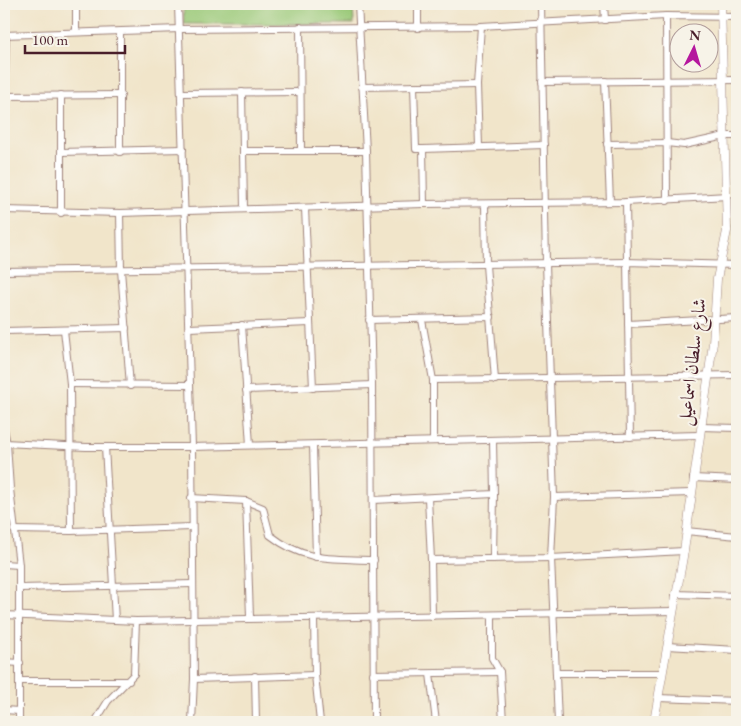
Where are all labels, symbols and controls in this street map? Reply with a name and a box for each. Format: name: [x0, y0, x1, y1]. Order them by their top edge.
scale bar: [25, 22, 125, 54]
north arrow: [668, 22, 718, 72]
text: N: [689, 26, 702, 45]
text: 100 m: [32, 30, 69, 49]
street label: شارع سلطان اسماعيل: [671, 297, 715, 428]

